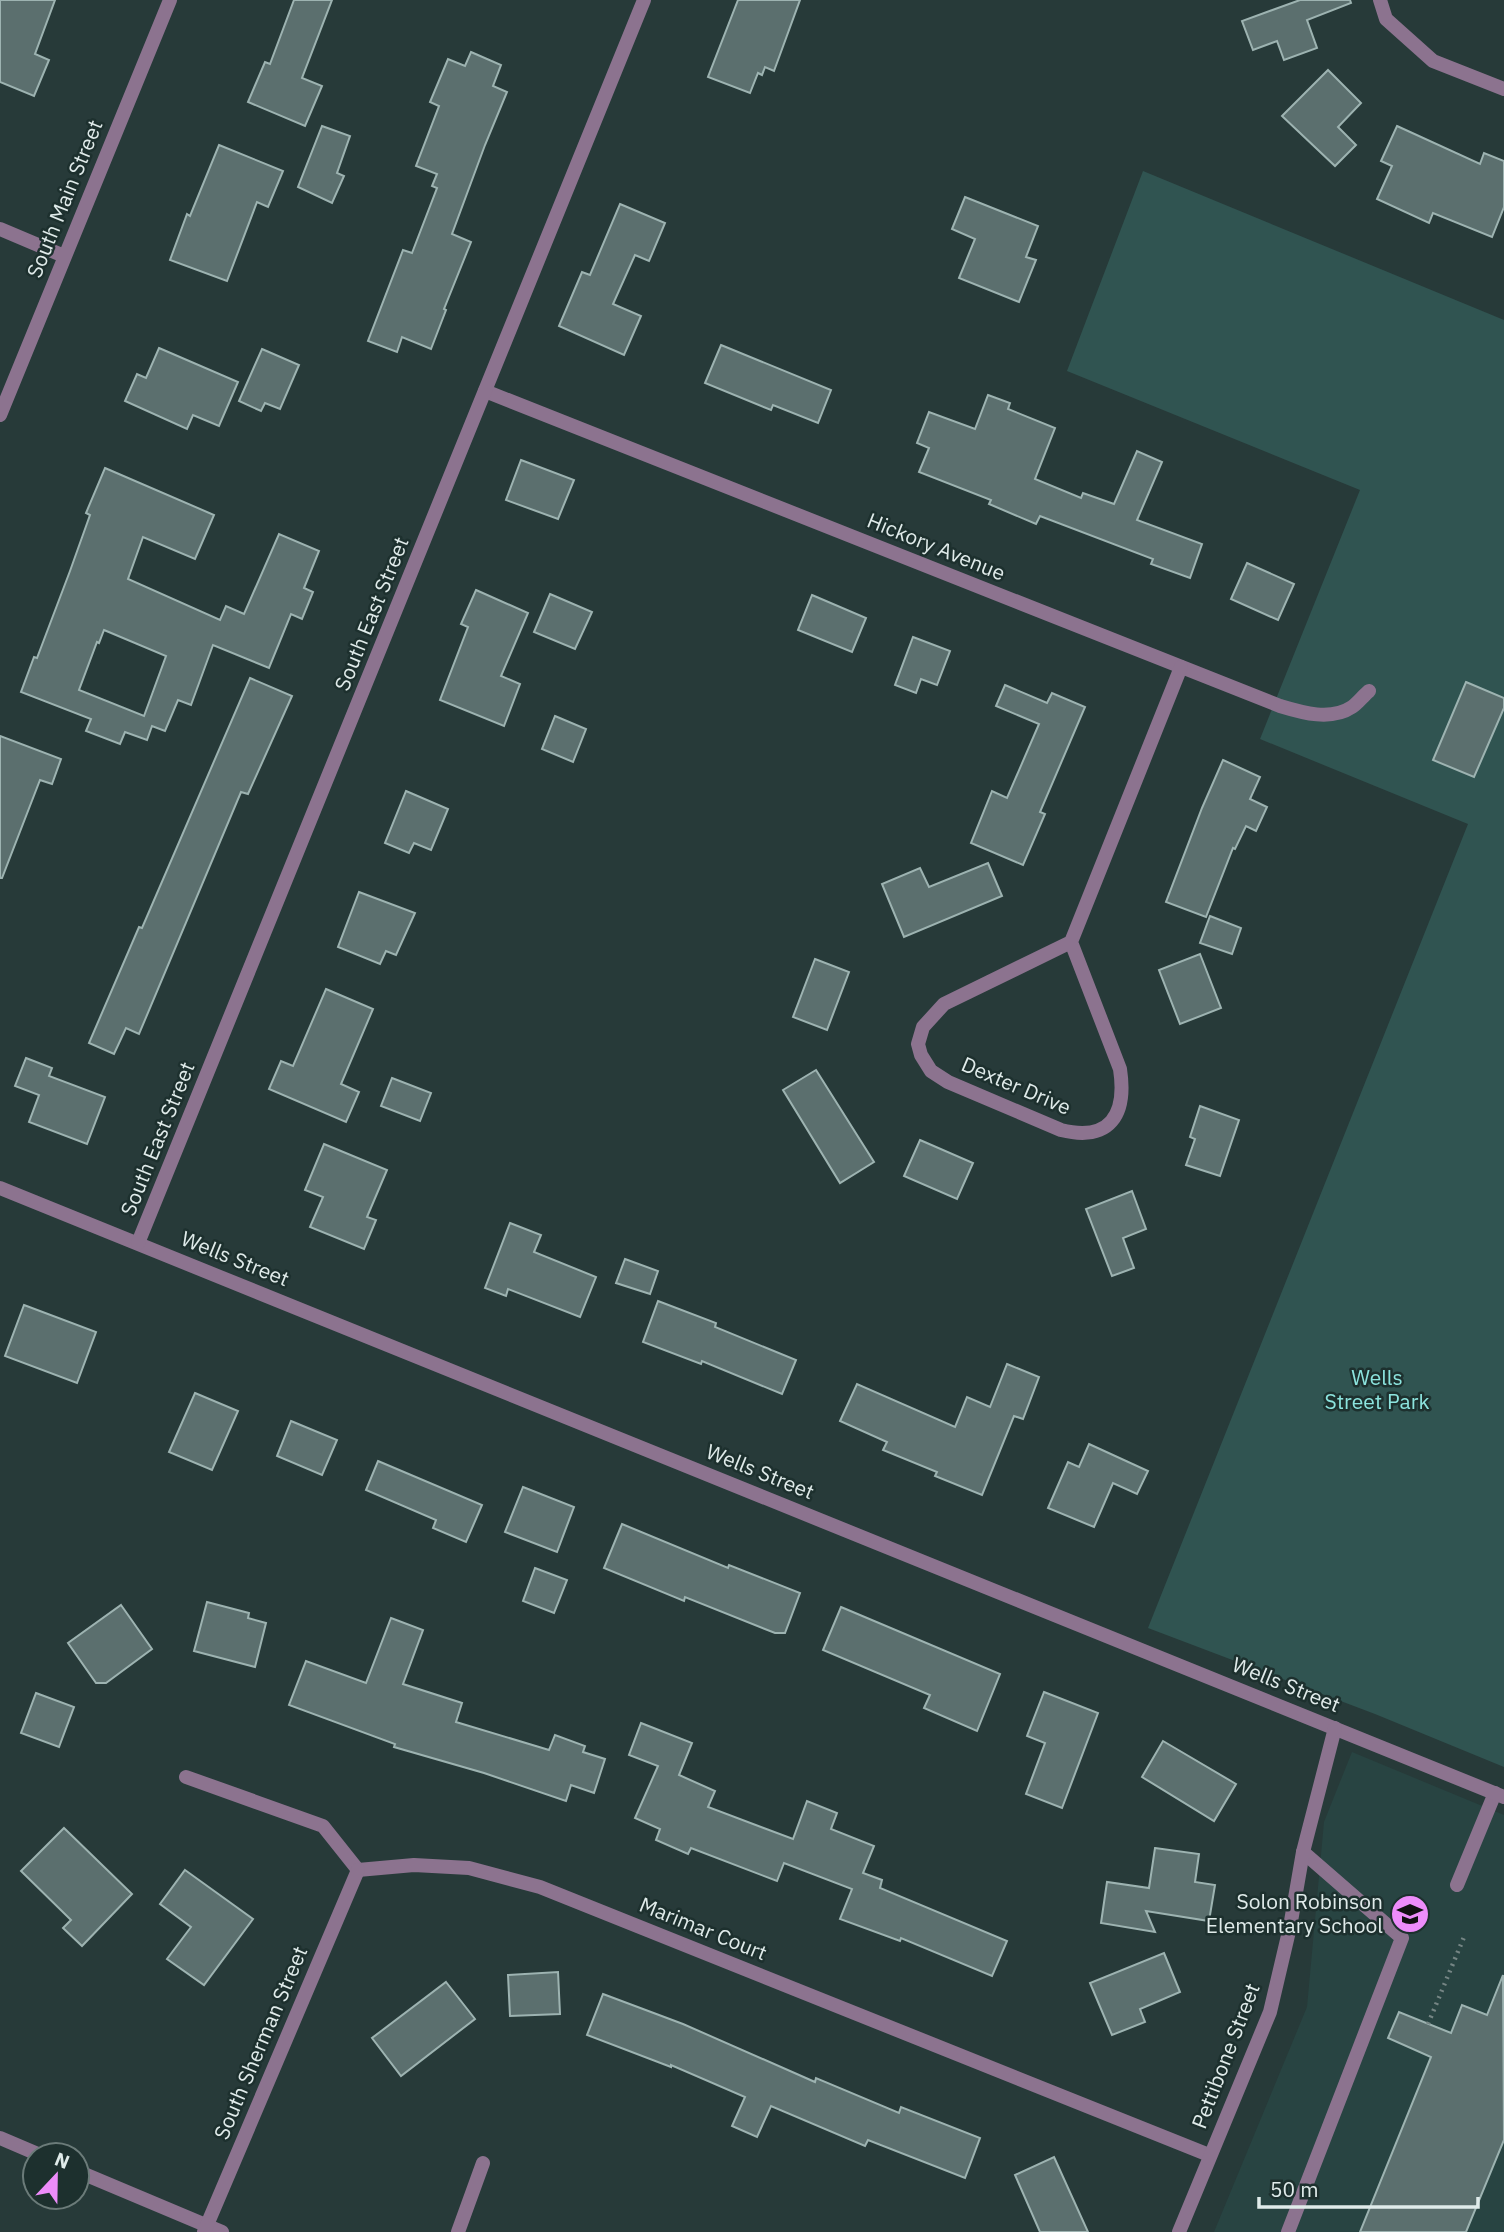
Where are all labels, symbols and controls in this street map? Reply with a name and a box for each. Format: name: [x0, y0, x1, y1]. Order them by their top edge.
street label: South Main Street: [20, 115, 109, 282]
street label: Hickory Avenue: [863, 506, 1010, 587]
street label: South East Street: [327, 533, 415, 695]
street label: Dexter Drive: [957, 1049, 1075, 1121]
street label: South East Street: [113, 1058, 201, 1220]
street label: Wells Street: [177, 1224, 293, 1292]
park label: Wells Street Park: [1324, 1363, 1430, 1415]
street label: Wells Street: [702, 1437, 818, 1505]
street label: Wells Street: [1228, 1650, 1344, 1718]
place label: Solon Robinson Elementary School: [1206, 1887, 1383, 1939]
street label: Marimar Court: [635, 1890, 771, 1966]
school or university icon: Solon Robinson Elementary School: [1389, 1893, 1431, 1935]
street label: South Sherman Street: [207, 1942, 314, 2144]
street label: Pettibone Street: [1184, 1979, 1266, 2132]
north arrow: [21, 2141, 91, 2211]
text: N: [51, 2147, 73, 2174]
scale bar: [1259, 2166, 1478, 2210]
text: 50 m: [1270, 2175, 1319, 2203]

